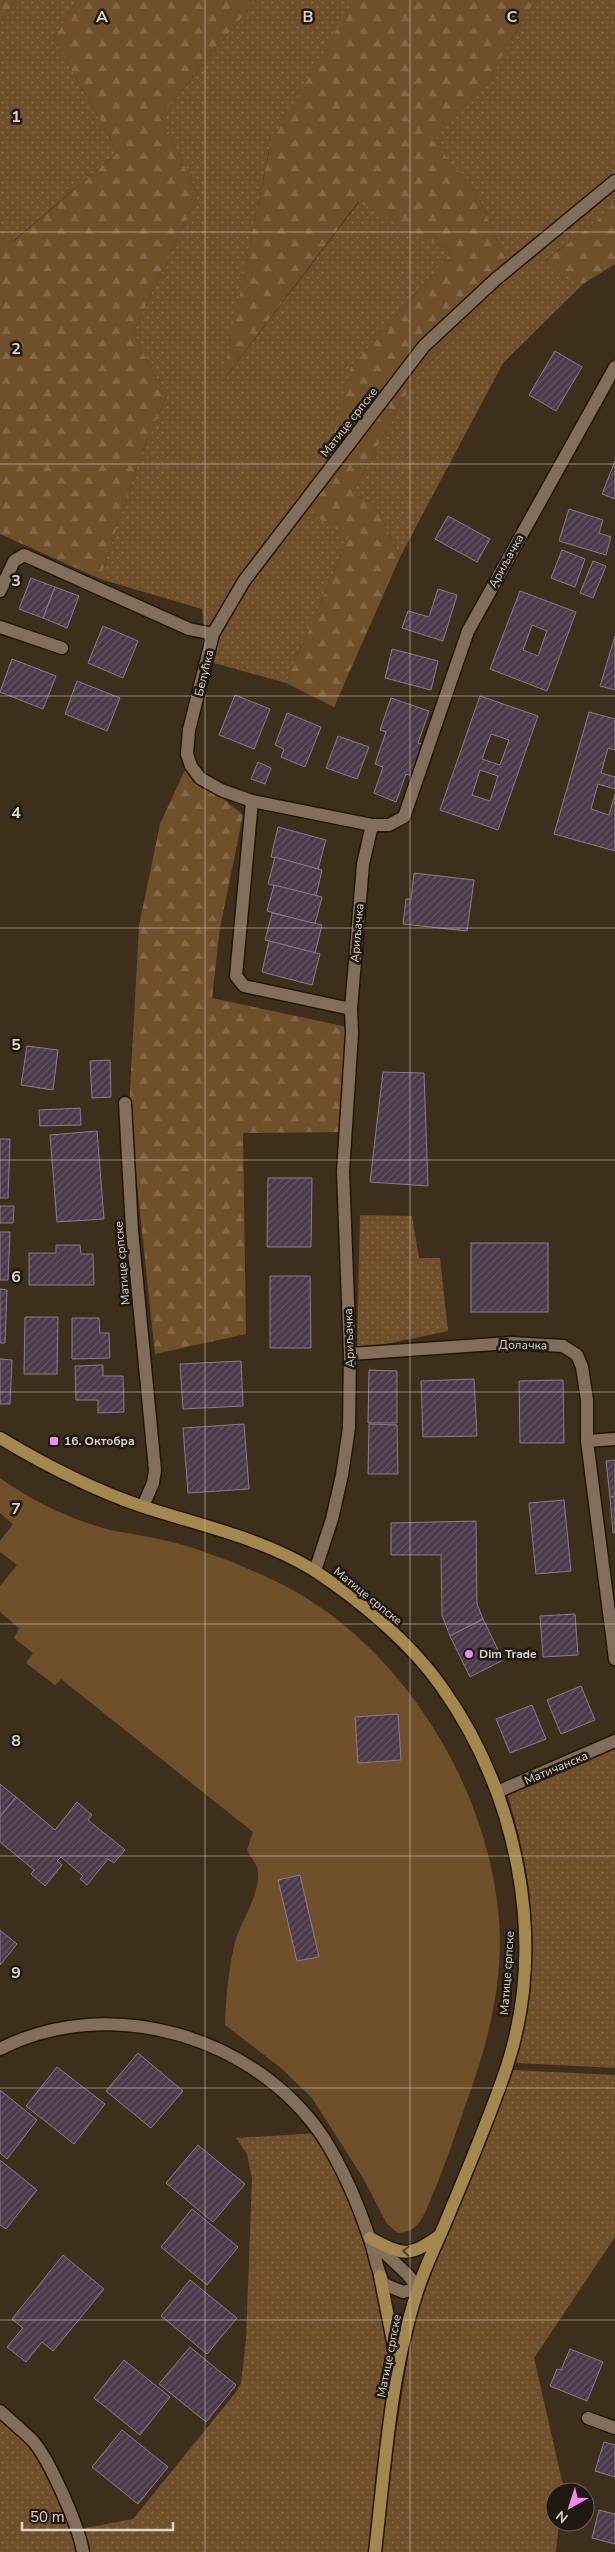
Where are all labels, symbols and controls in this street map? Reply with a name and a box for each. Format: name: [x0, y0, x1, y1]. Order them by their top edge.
text: A: [96, 6, 108, 28]
text: B: [302, 6, 314, 28]
text: C: [507, 6, 518, 28]
text: 1: [11, 106, 21, 128]
text: 2: [11, 338, 21, 360]
street label: Матице српске: [317, 384, 381, 460]
street label: Ариљачка: [485, 531, 527, 591]
text: 3: [11, 570, 21, 592]
street label: Белућка: [191, 648, 217, 698]
text: 4: [11, 802, 21, 824]
street label: Ариљачка: [346, 903, 368, 963]
text: 5: [11, 1034, 21, 1056]
street label: Матице српске: [110, 1220, 134, 1306]
text: 6: [11, 1266, 21, 1288]
street label: Ариљачка: [340, 1308, 358, 1368]
street label: Долачка: [498, 1337, 548, 1353]
place label: 16. Октобра: [64, 1433, 135, 1449]
marker: 16. Октобра: [48, 1435, 60, 1447]
text: 7: [11, 1498, 21, 1520]
street label: Матице српске: [330, 1563, 406, 1629]
place label: Dim Trade: [479, 1646, 537, 1662]
marker: Dim Trade: [463, 1648, 475, 1660]
text: 8: [11, 1730, 21, 1752]
street label: Матичанска: [522, 1747, 590, 1789]
street label: Матице српске: [496, 1930, 518, 2016]
text: 9: [11, 1962, 21, 1984]
one-way arrow: [401, 2246, 409, 2256]
street label: Матице српске: [373, 2313, 405, 2399]
north arrow: [545, 2482, 595, 2532]
scale bar: [22, 2500, 174, 2532]
text: N: [552, 2506, 572, 2527]
text: 50 m: [30, 2507, 65, 2527]

